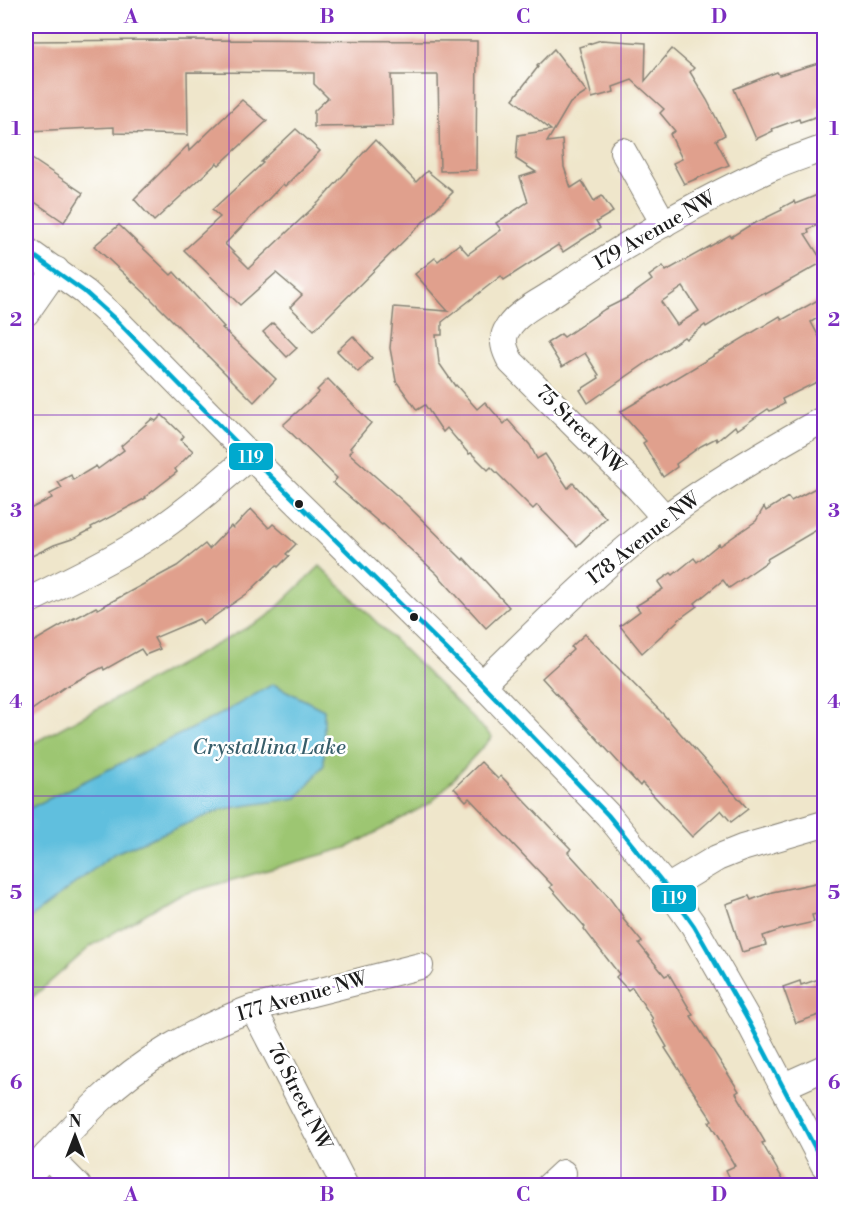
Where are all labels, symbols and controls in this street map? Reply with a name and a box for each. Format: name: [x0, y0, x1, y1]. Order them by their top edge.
text: A: [123, 5, 139, 30]
text: B: [319, 5, 335, 30]
text: C: [516, 5, 530, 30]
text: D: [711, 5, 727, 30]
text: 1: [11, 117, 21, 142]
text: 1: [829, 117, 839, 142]
street label: 179 Avenue NW: [590, 186, 721, 276]
text: 2: [10, 308, 22, 333]
text: 2: [828, 308, 840, 333]
street label: 75 Street NW: [530, 380, 631, 481]
line badge: 119: [228, 442, 274, 471]
text: 119: [238, 448, 264, 468]
street label: 178 Avenue NW: [582, 487, 706, 591]
unlabelled marker: [293, 498, 305, 510]
text: 3: [10, 499, 22, 524]
text: 3: [828, 499, 840, 524]
unlabelled marker: [408, 611, 420, 623]
text: 4: [9, 690, 23, 715]
text: 4: [827, 690, 841, 715]
water label: Crystallina Lake: [192, 735, 346, 761]
text: 5: [10, 881, 22, 906]
text: 5: [828, 881, 840, 906]
line badge: 119: [651, 884, 697, 913]
text: 119: [661, 889, 687, 909]
street label: 177 Avenue NW: [234, 966, 371, 1028]
street label: 76 Street NW: [261, 1039, 337, 1156]
text: 6: [10, 1071, 23, 1096]
text: 6: [828, 1071, 841, 1096]
north arrow: [45, 1106, 105, 1166]
text: N: [69, 1112, 82, 1132]
text: A: [123, 1183, 139, 1208]
text: B: [319, 1183, 335, 1208]
text: C: [516, 1183, 530, 1208]
text: D: [711, 1183, 727, 1208]

